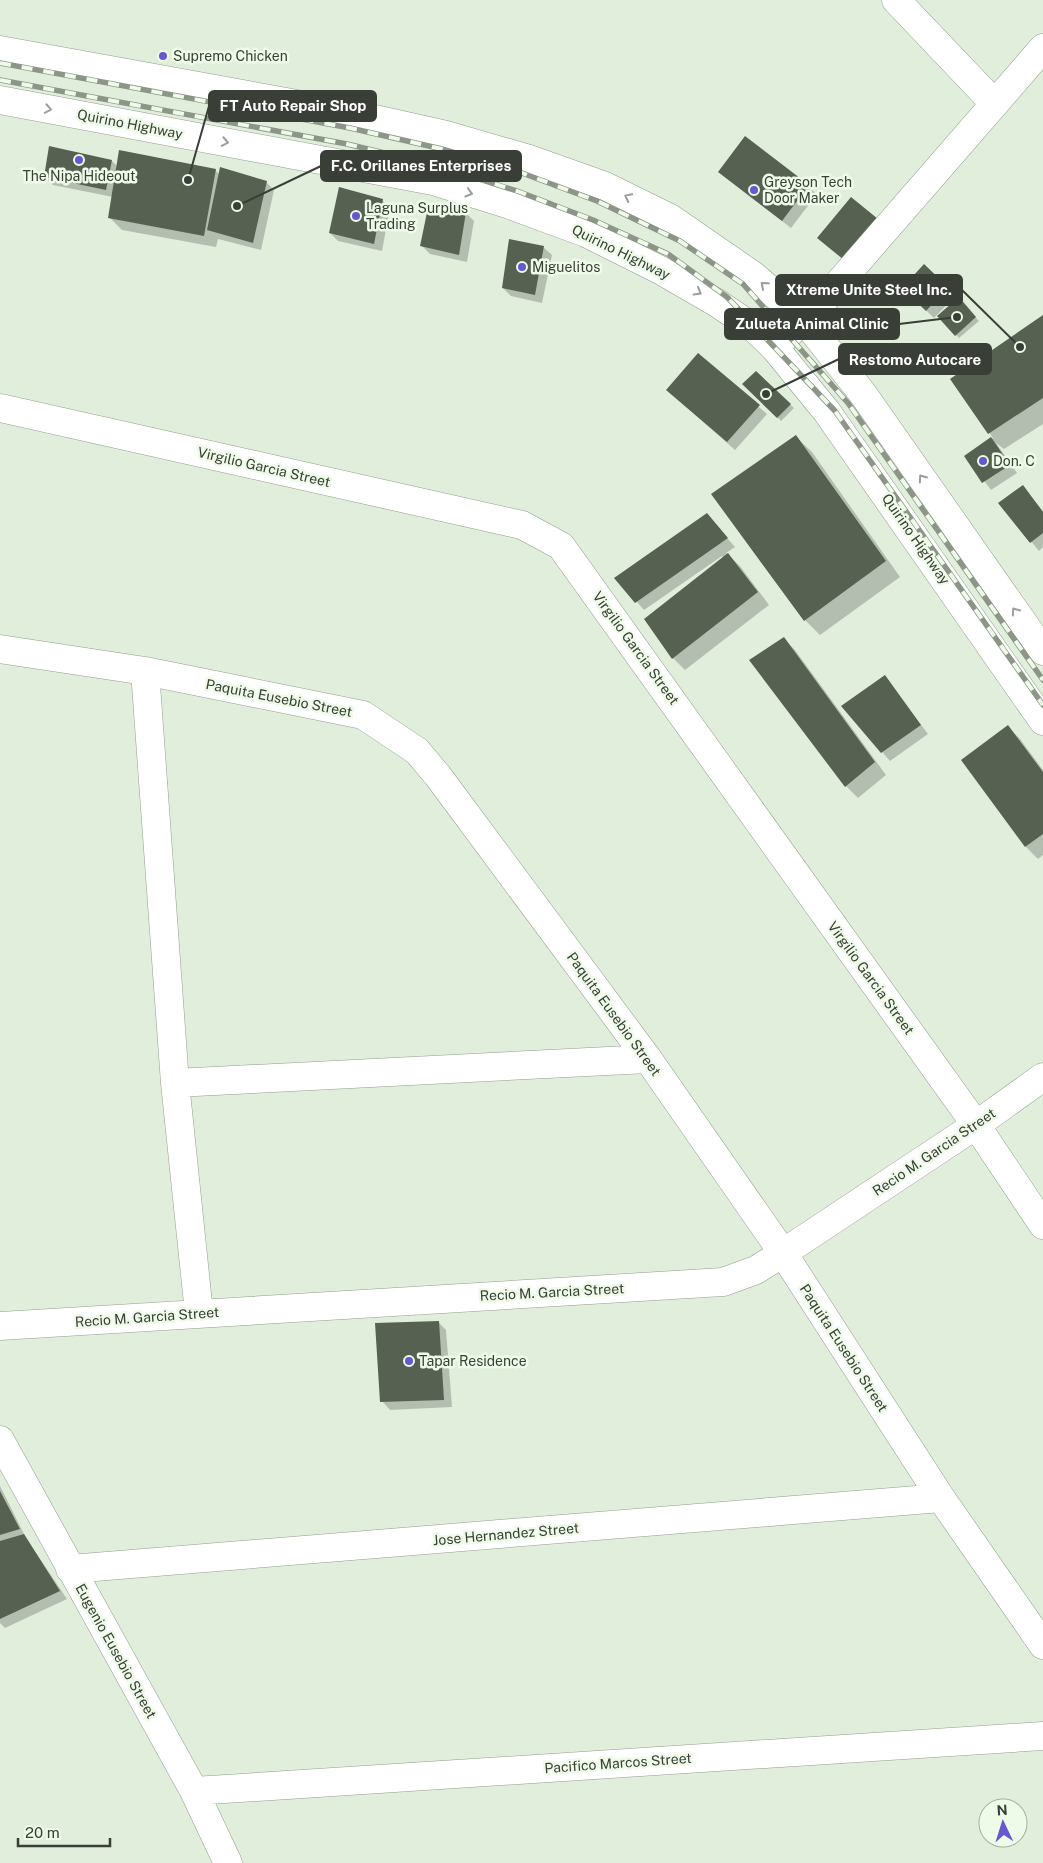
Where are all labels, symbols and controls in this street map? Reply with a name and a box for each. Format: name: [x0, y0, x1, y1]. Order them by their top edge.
place label: Supremo Chicken: [173, 48, 288, 64]
marker: Supremo Chicken: [157, 50, 169, 62]
callout: FT Auto Repair Shop: [209, 91, 376, 121]
text: FT Auto Repair Shop: [220, 97, 366, 114]
one-way arrow: [44, 103, 52, 114]
street label: Quirino Highway: [76, 106, 185, 142]
one-way arrow: [221, 136, 229, 146]
callout: F.C. Orillanes Enterprises: [321, 151, 521, 181]
marker: The Nipa Hideout: [73, 154, 85, 166]
text: F.C. Orillanes Enterprises: [331, 157, 511, 174]
place label: The Nipa Hideout: [22, 168, 136, 184]
place label: Greyson Tech Door Maker: [764, 174, 852, 206]
marker: Greyson Tech Door Maker: [748, 184, 760, 196]
one-way arrow: [465, 187, 473, 197]
one-way arrow: [624, 193, 633, 203]
place label: Laguna Surplus Trading: [366, 200, 468, 232]
marker: Laguna Surplus Trading: [350, 210, 362, 222]
street label: Quirino Highway: [569, 221, 673, 283]
place label: Miguelitos: [532, 259, 600, 275]
marker: Miguelitos: [516, 261, 528, 273]
callout: Xtreme Unite Steel Inc.: [776, 275, 962, 305]
text: Xtreme Unite Steel Inc.: [786, 281, 952, 298]
one-way arrow: [761, 282, 770, 291]
one-way arrow: [693, 285, 702, 295]
callout: Zulueta Animal Clinic: [725, 309, 899, 339]
text: Zulueta Animal Clinic: [735, 315, 889, 332]
callout: Restomo Autocare: [839, 344, 991, 374]
text: Restomo Autocare: [849, 351, 981, 368]
street label: Virgilio Garcia Street: [196, 444, 332, 490]
place label: Don. C: [993, 453, 1035, 469]
marker: Don. C: [977, 455, 989, 467]
one-way arrow: [919, 474, 928, 484]
street label: Quirino Highway: [879, 491, 954, 588]
street label: Virgilio Garcia Street: [590, 588, 682, 708]
one-way arrow: [1012, 607, 1021, 617]
street label: Paquita Eusebio Street: [204, 676, 354, 720]
street label: Virgilio Garcia Street: [825, 918, 917, 1038]
street label: Paquita Eusebio Street: [564, 949, 664, 1079]
street label: Recio M. Garcia Street: [870, 1105, 998, 1199]
street label: Recio M. Garcia Street: [479, 1280, 625, 1304]
street label: Paquita Eusebio Street: [797, 1281, 891, 1415]
street label: Recio M. Garcia Street: [74, 1304, 220, 1330]
place label: Tapar Residence: [419, 1353, 527, 1369]
marker: Tapar Residence: [403, 1355, 415, 1367]
street label: Jose Hernandez Street: [432, 1520, 580, 1548]
street label: Eugenio Eusebio Street: [72, 1581, 160, 1721]
street label: Pacifico Marcos Street: [544, 1750, 692, 1776]
north arrow: [978, 1798, 1028, 1848]
text: N: [996, 1802, 1008, 1818]
scale bar: [18, 1816, 110, 1848]
text: 20 m: [25, 1824, 60, 1841]

